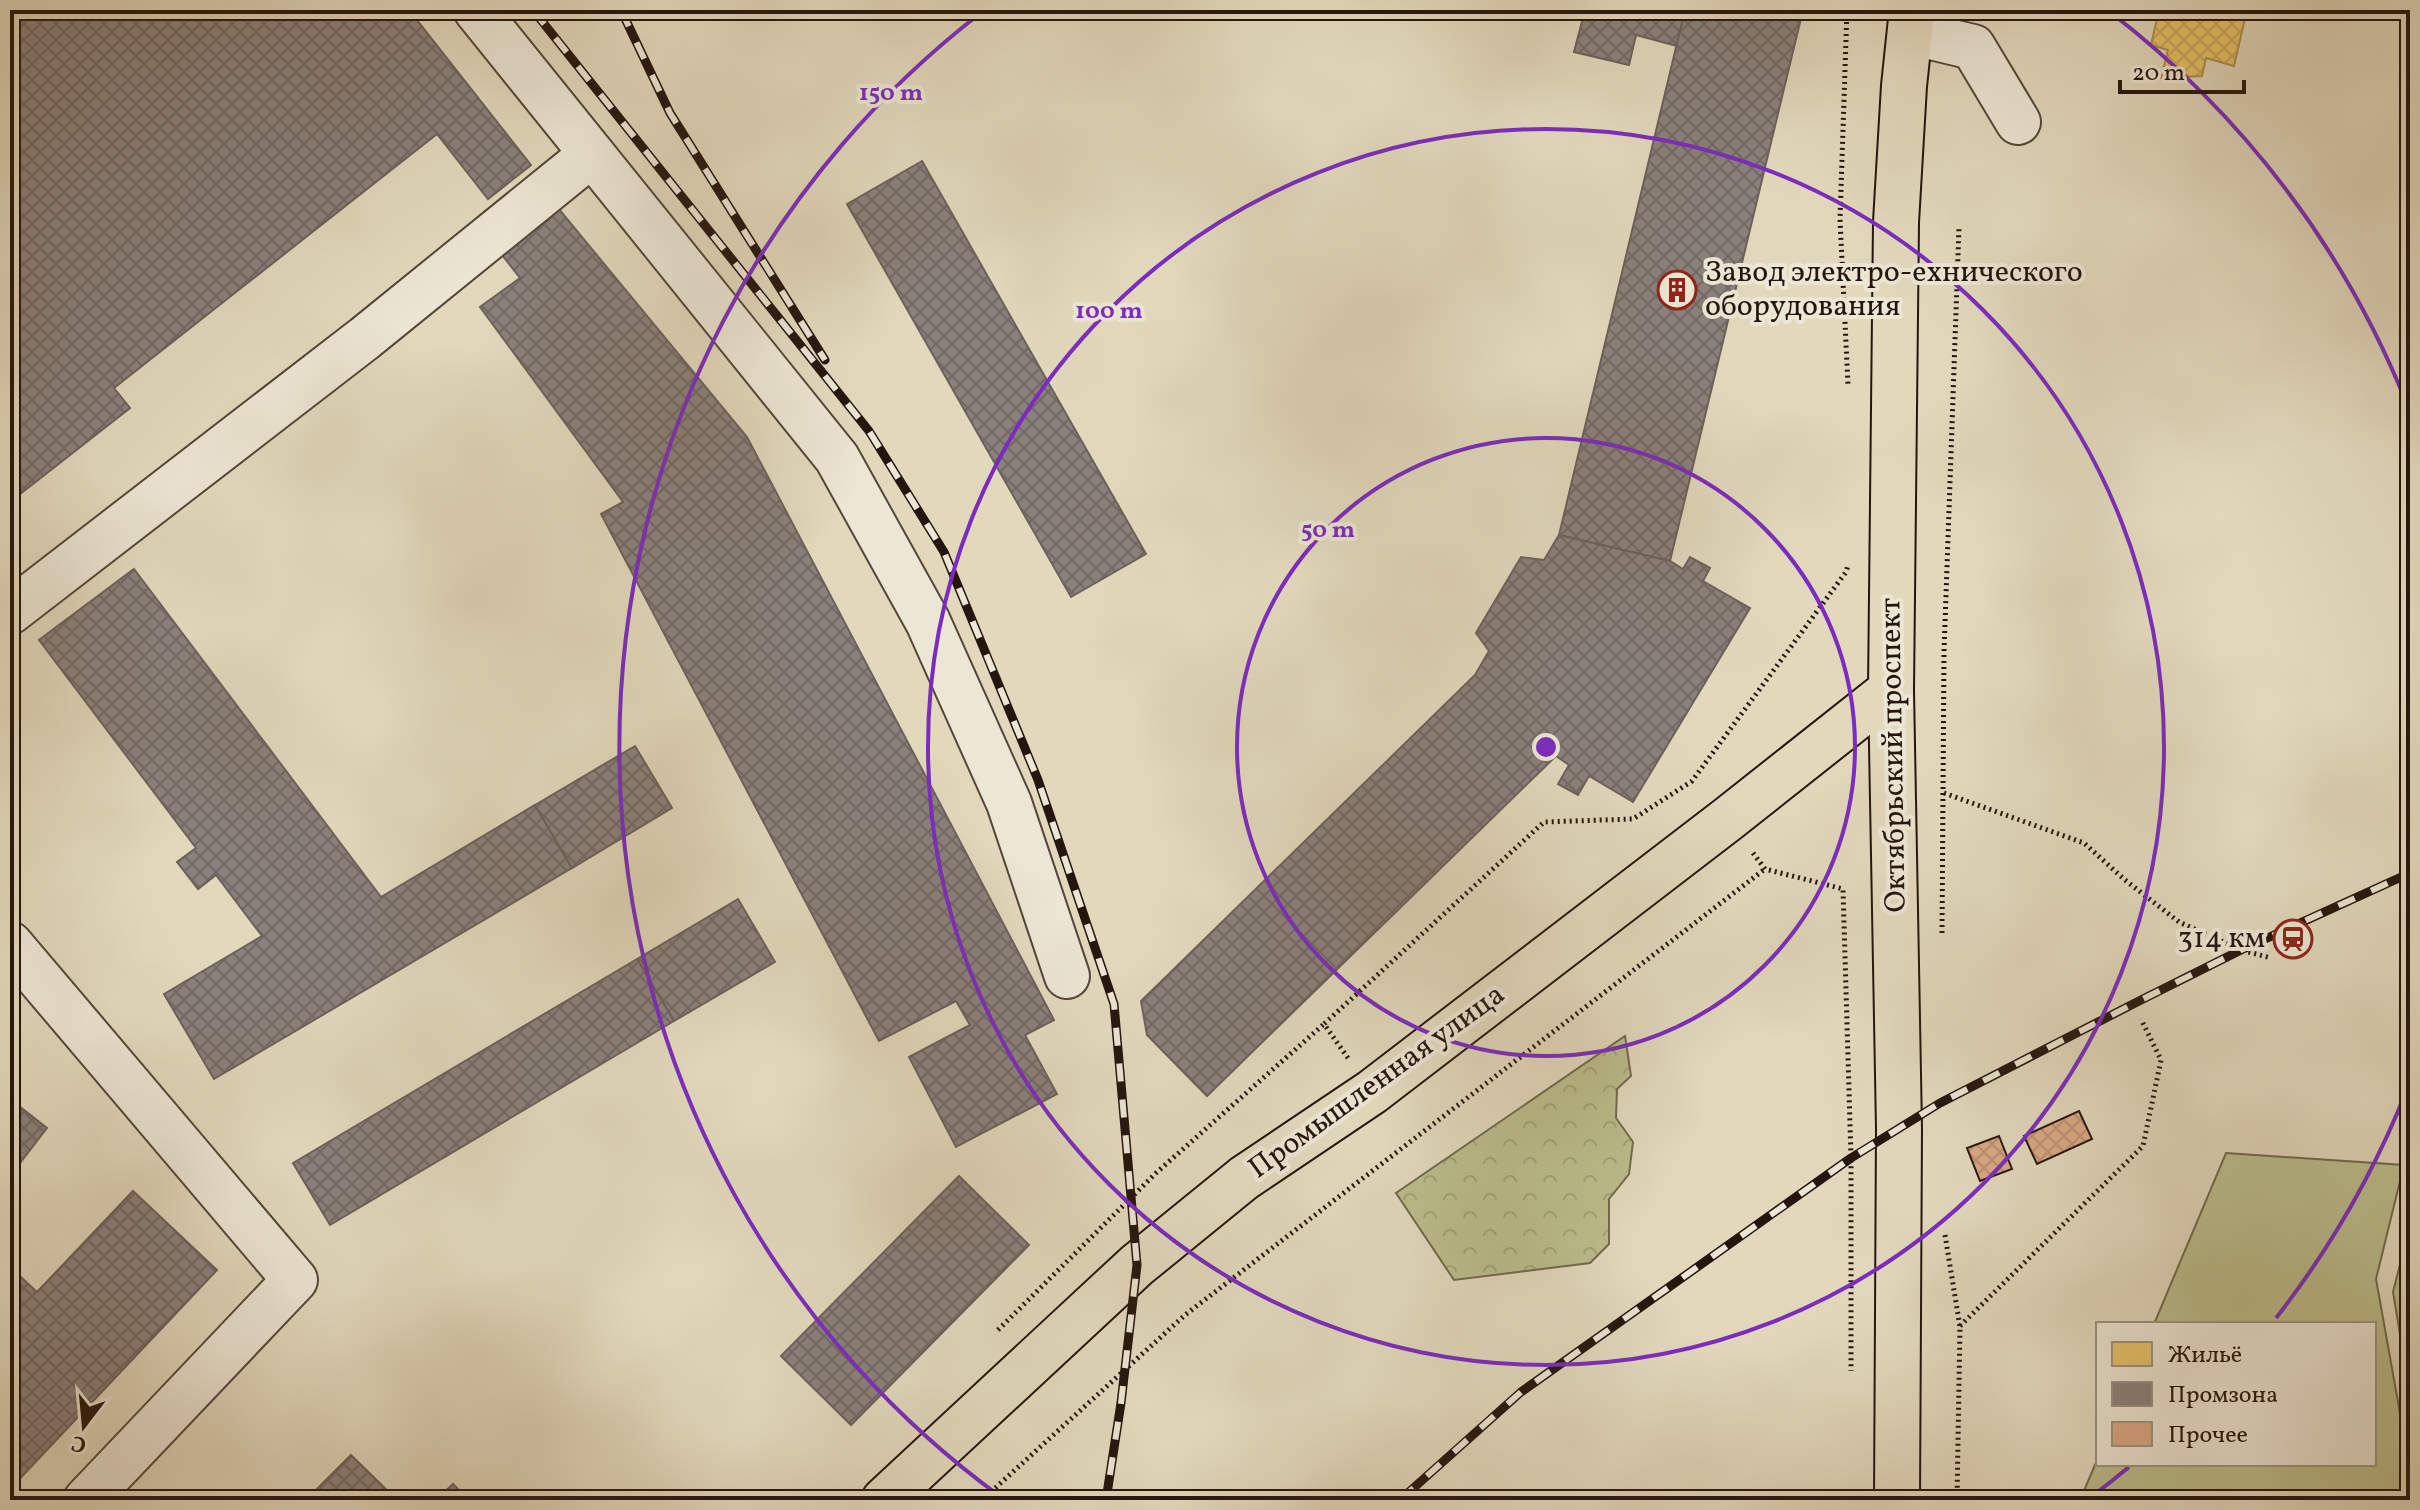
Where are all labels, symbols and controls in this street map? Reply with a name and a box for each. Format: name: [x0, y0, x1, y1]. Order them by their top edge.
scale bar: [2120, 44, 2244, 94]
text: 20 m: [2132, 57, 2185, 91]
text: 150 m: [859, 77, 923, 111]
place label: Завод электро-ехнического оборудования: [1705, 252, 2083, 328]
building icon: Завод электро-ехнического оборудования: [1656, 269, 1698, 311]
text: 100 m: [1075, 295, 1143, 329]
text: 50 m: [1301, 514, 1355, 548]
street label: Октябрьский проспект: [1870, 597, 1918, 913]
centre of rings: [1532, 733, 1560, 761]
place label: 314 км: [2178, 918, 2265, 960]
station icon: 314 км: [2272, 918, 2314, 960]
street label: Промышленная улица: [1240, 975, 1514, 1189]
legend: [2096, 1322, 2376, 1466]
text: Жильё: [2168, 1339, 2242, 1373]
text: Промзона: [2168, 1379, 2278, 1413]
north arrow: [44, 1386, 124, 1466]
text: Прочее: [2168, 1419, 2248, 1453]
text: С: [68, 1426, 90, 1460]

